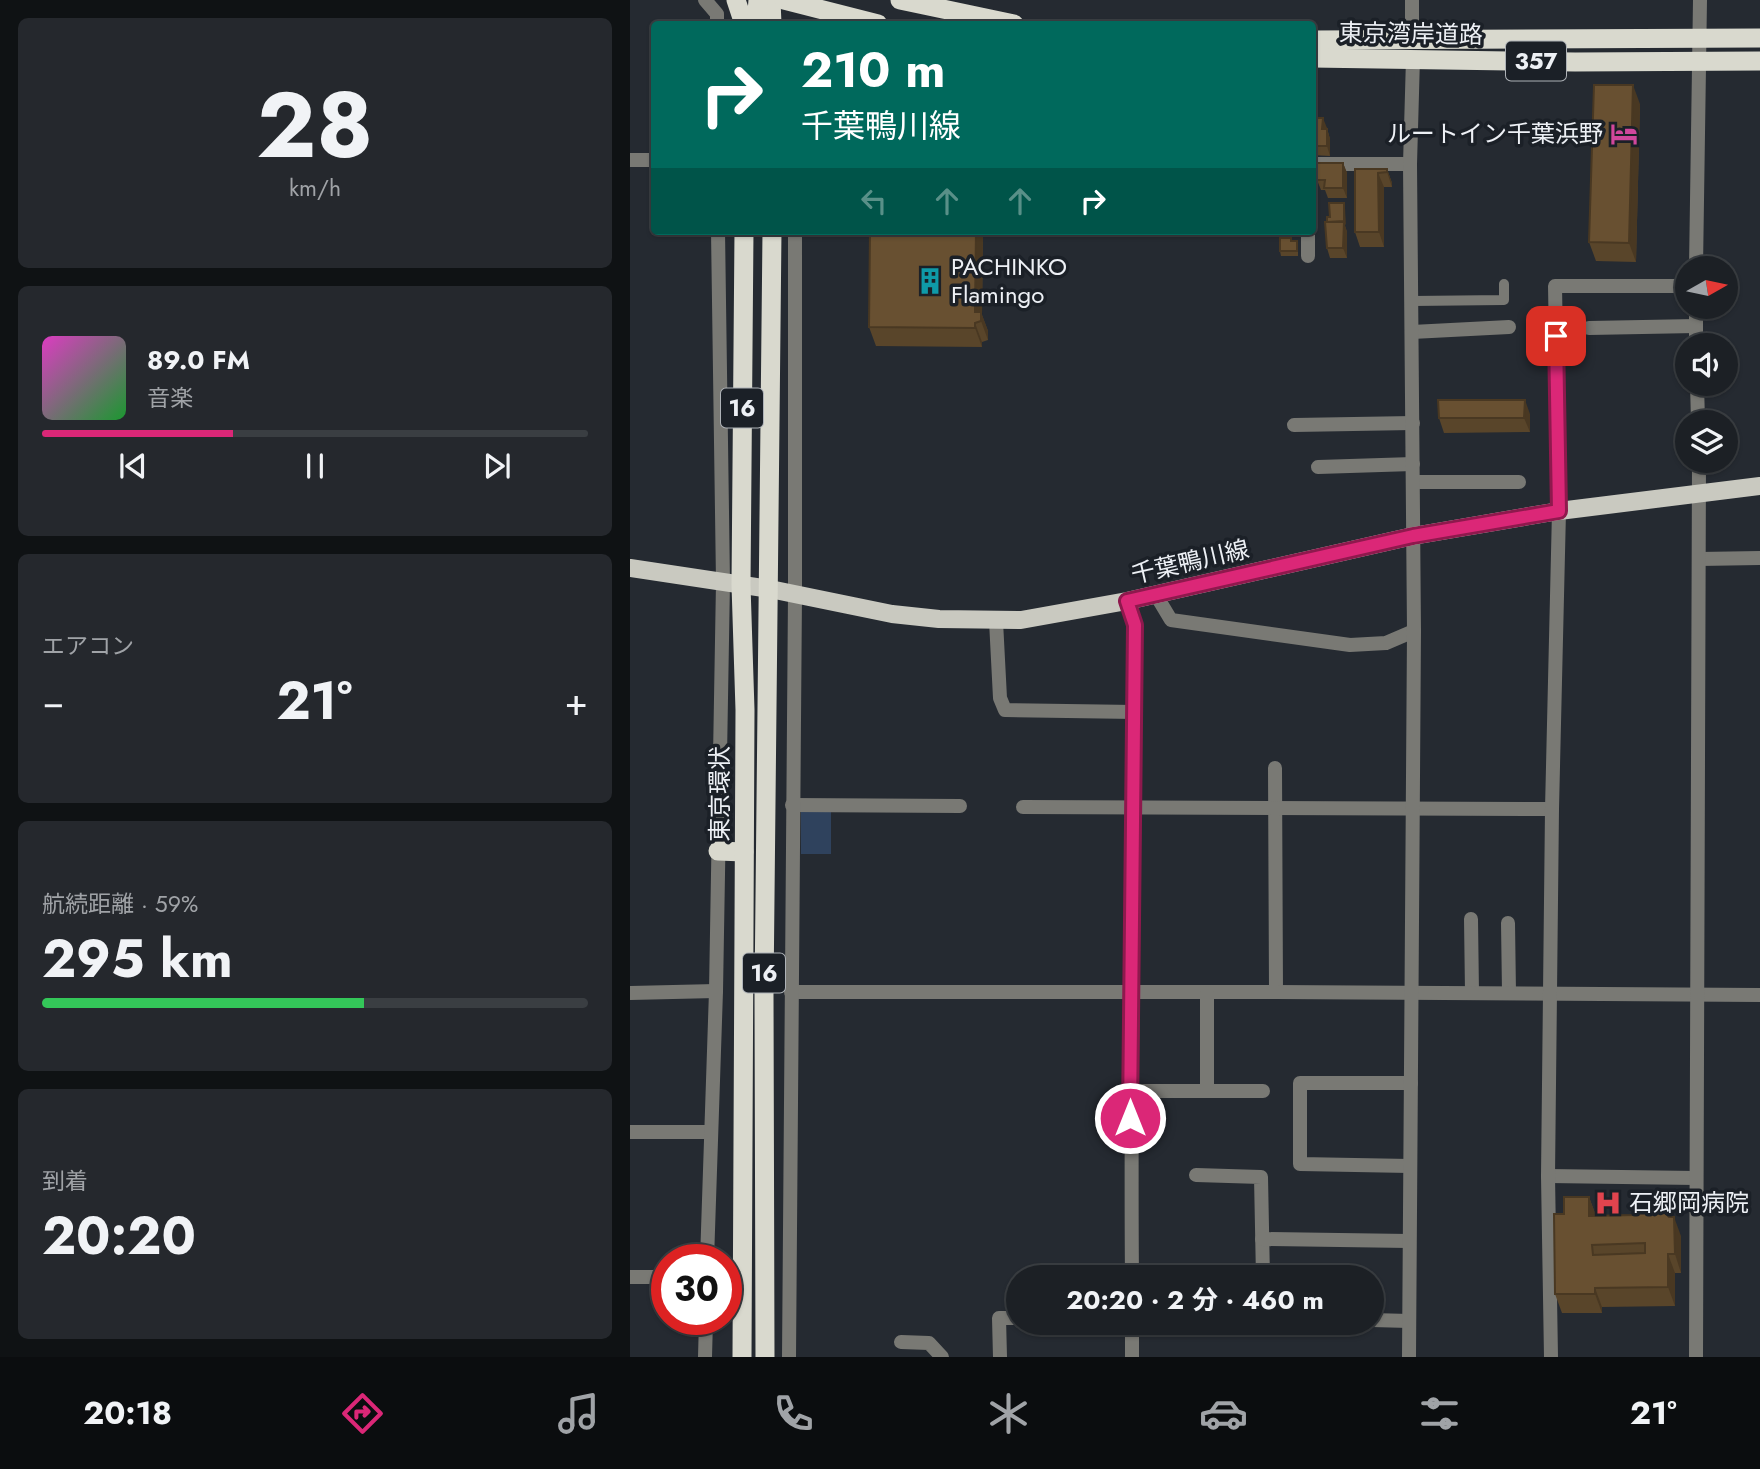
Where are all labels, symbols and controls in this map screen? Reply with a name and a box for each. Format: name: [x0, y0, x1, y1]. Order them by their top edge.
street label: 東京湾岸道路: [1339, 15, 1483, 52]
text: 210 m: [801, 35, 945, 105]
road number: 357: [1506, 41, 1566, 80]
icon: right: [686, 49, 777, 140]
text: 28: [257, 60, 373, 191]
text: 千葉鴨川線: [801, 103, 961, 149]
place label: ルートイン千葉浜野: [1387, 116, 1603, 151]
hotel icon: ルートイン千葉浜野: [1609, 119, 1639, 149]
text: km/h: [289, 171, 341, 205]
icon: left: [855, 182, 893, 220]
icon: ahead: [928, 182, 966, 220]
icon: ahead: [1001, 182, 1039, 220]
icon: right: [1074, 182, 1112, 220]
place label: PACHINKO Flamingo: [951, 249, 1067, 312]
north arrow: [1675, 256, 1738, 318]
map controls: [1675, 256, 1738, 473]
building icon: PACHINKO Flamingo: [915, 266, 945, 296]
pin: [1526, 306, 1586, 366]
icon: arrive: [1537, 317, 1575, 355]
button: sound: [1675, 333, 1738, 396]
text: 89.0 FM: [147, 341, 250, 379]
text: 音楽: [147, 381, 193, 415]
road number: 16: [721, 388, 763, 428]
button: layers: [1675, 410, 1738, 473]
icon: previous: [114, 447, 152, 485]
icon: pause: [296, 447, 334, 485]
icon: next: [478, 447, 516, 485]
street label: 千葉鴨川線: [1127, 531, 1252, 592]
text: エアコン: [42, 629, 134, 663]
text: 21°: [277, 663, 353, 739]
text: −: [42, 674, 64, 729]
text: +: [565, 674, 588, 729]
street label: 東京環状: [702, 746, 737, 842]
text: 航続距離 · 59%: [42, 887, 198, 921]
text: 295 km: [42, 921, 233, 997]
road number: 16: [743, 954, 785, 992]
position arrow: [1093, 1081, 1167, 1155]
text: 到着: [42, 1164, 88, 1198]
place label: 石郷岡病院: [1629, 1185, 1749, 1220]
hospital icon: 石郷岡病院: [1593, 1188, 1623, 1218]
text: 20:20: [42, 1198, 196, 1274]
speed limit sign: 30: [651, 1244, 742, 1335]
text: 20:20 · 2 分 · 460 m: [1066, 1281, 1324, 1319]
icon: directions: [338, 1389, 387, 1438]
icon: music: [554, 1389, 603, 1438]
icon: phone: [769, 1389, 818, 1438]
icon: climate: [984, 1389, 1033, 1438]
icon: car: [1199, 1389, 1248, 1438]
icon: filters: [1415, 1389, 1464, 1438]
text: 20:18: [83, 1390, 172, 1436]
text: 21°: [1630, 1390, 1677, 1436]

